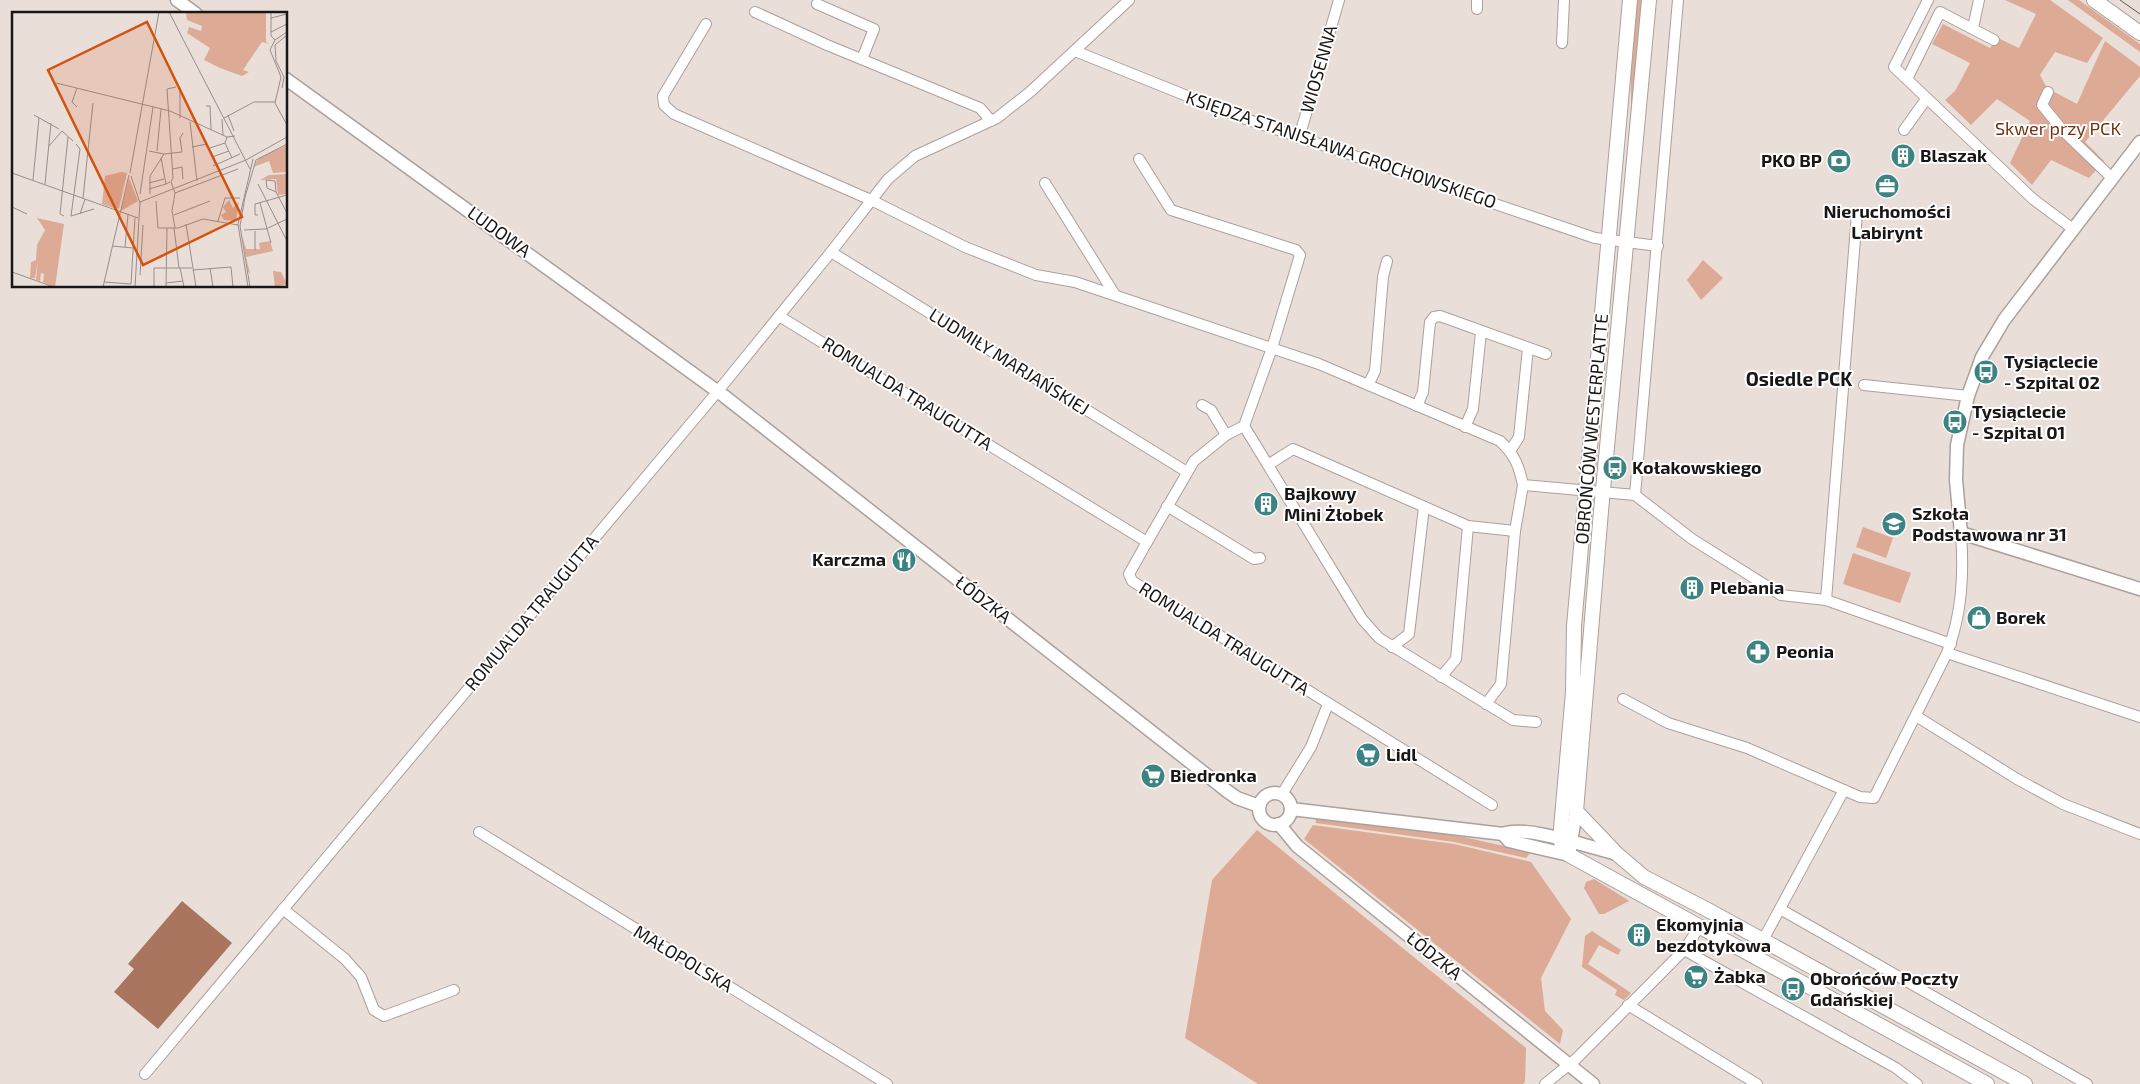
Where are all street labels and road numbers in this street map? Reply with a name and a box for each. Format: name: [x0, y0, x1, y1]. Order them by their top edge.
street label: WIOSENNA: [1295, 21, 1341, 115]
street label: KSIĘDZA STANISŁAWA GROCHOWSKIEGO: [1183, 85, 1499, 213]
street label: LUDOWA: [464, 201, 536, 262]
street label: LUDMIŁY MARJAŃSKIEJ: [925, 303, 1094, 419]
street label: OBROŃCÓW WESTERPLATTE: [1570, 313, 1612, 545]
street label: ROMUALDA TRAUGUTTA: [818, 332, 997, 455]
street label: ROMUALDA TRAUGUTTA: [460, 529, 603, 695]
street label: ŁÓDZKA: [951, 571, 1017, 628]
street label: ROMUALDA TRAUGUTTA: [1135, 577, 1314, 700]
street label: MAŁOPOLSKA: [630, 920, 738, 997]
street label: ŁÓDZKA: [1402, 926, 1467, 985]

